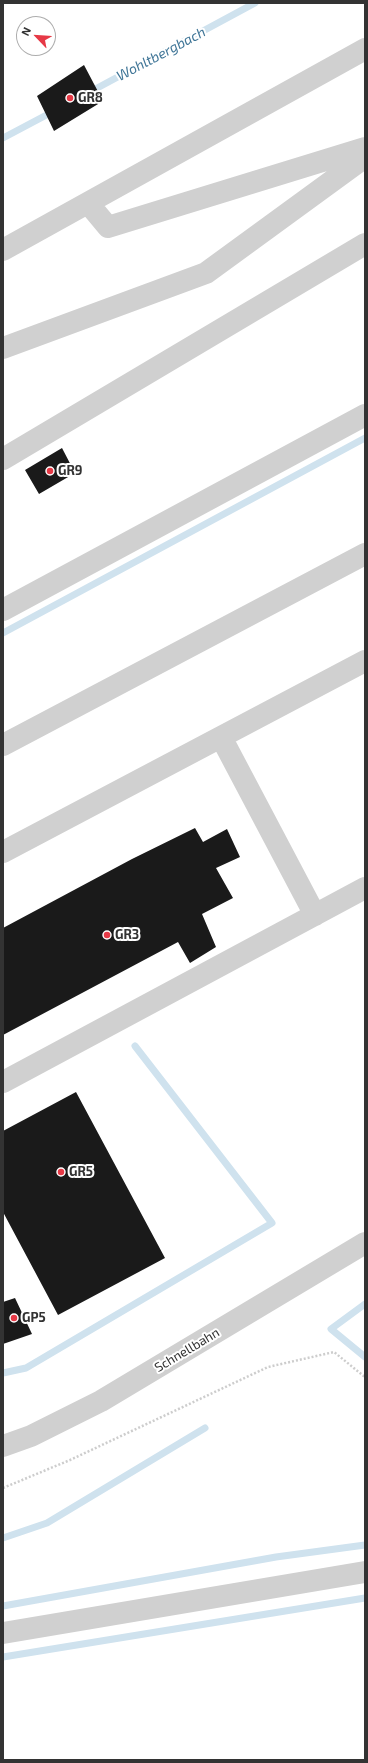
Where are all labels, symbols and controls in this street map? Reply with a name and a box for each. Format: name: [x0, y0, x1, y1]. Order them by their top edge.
north arrow: [16, 16, 56, 56]
water label: Wohltbergbach: [114, 24, 208, 84]
text: N: [18, 25, 33, 37]
place label: GR8: [78, 90, 103, 106]
marker: GR8: [65, 93, 75, 103]
place label: GR9: [58, 463, 83, 479]
marker: GR9: [45, 466, 55, 476]
place label: GR3: [115, 927, 139, 943]
marker: GR3: [102, 930, 112, 940]
place label: GR5: [69, 1164, 93, 1180]
marker: GR5: [56, 1167, 66, 1177]
place label: GP5: [22, 1310, 46, 1326]
marker: GP5: [9, 1313, 19, 1323]
street label: Schnellbahn: [152, 1324, 222, 1376]

